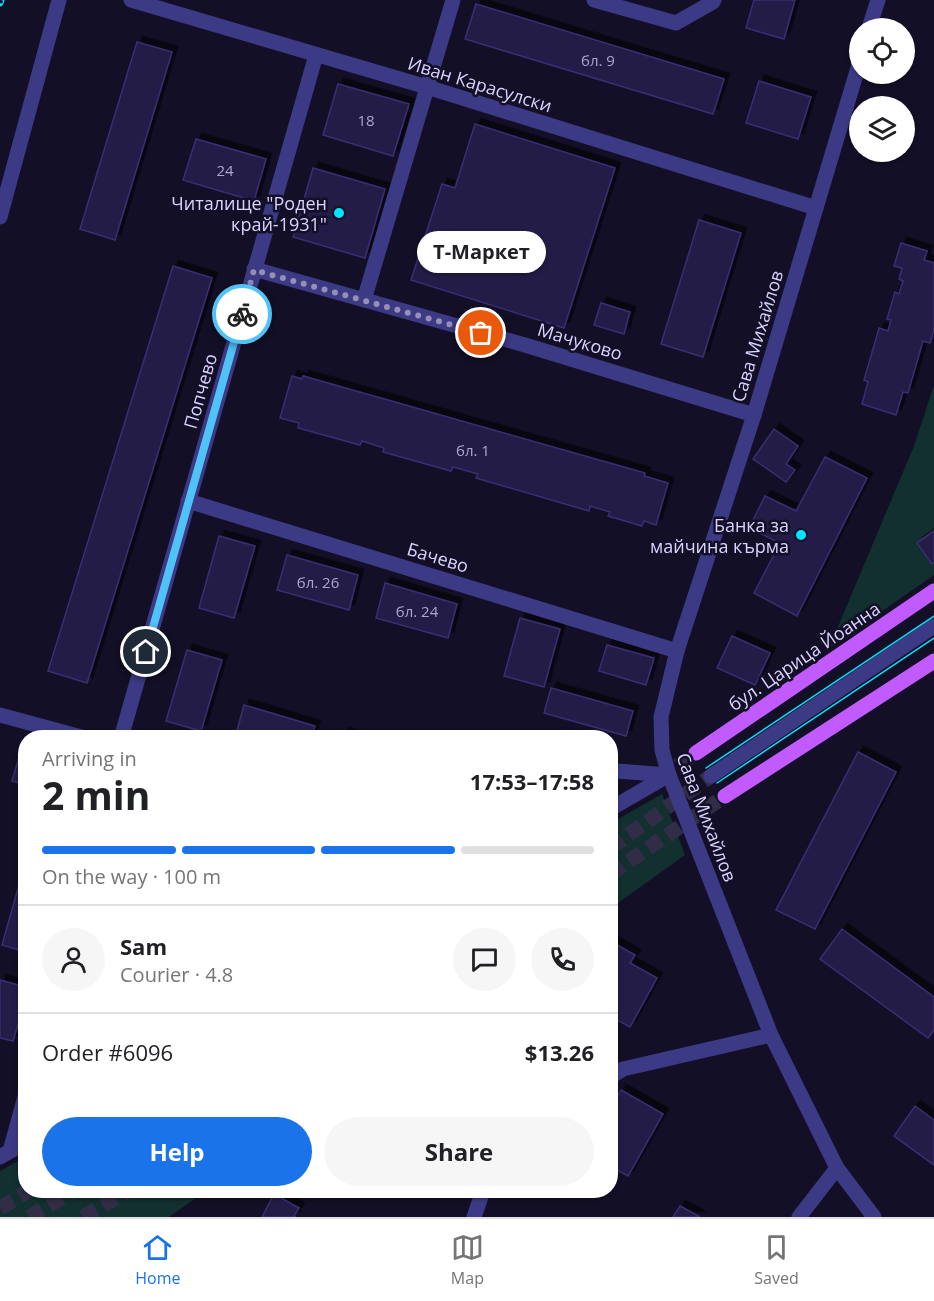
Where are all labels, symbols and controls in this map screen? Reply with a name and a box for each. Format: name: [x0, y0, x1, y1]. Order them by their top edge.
map controls: [849, 18, 915, 162]
button: locate: [849, 18, 915, 84]
house number: бл. 9: [581, 50, 615, 70]
street label: Иван Карасулски: [405, 51, 555, 117]
button: layers: [849, 96, 915, 162]
house number: 18: [357, 110, 375, 130]
house number: 24: [216, 160, 234, 180]
place label: Читалище "Роден край-1931": [171, 191, 327, 236]
marker: Читалище "Роден край-1931": [332, 206, 346, 220]
callout: Т-Маркет: [416, 231, 546, 273]
text: Т-Маркет: [433, 238, 530, 265]
street label: Сава Михайлов: [726, 267, 788, 405]
courier: [212, 284, 272, 344]
icon: bike: [226, 298, 259, 331]
pin: [455, 307, 506, 358]
icon: bag: [464, 316, 497, 349]
street label: Мачуково: [535, 317, 625, 365]
street label: Попчево: [178, 351, 222, 431]
house number: бл. 1: [456, 440, 490, 460]
place label: Банка за майчина кърма: [650, 513, 789, 558]
marker: Банка за майчина кърма: [794, 528, 808, 542]
street label: Бачево: [404, 536, 472, 578]
house number: бл. 26: [297, 572, 339, 592]
street label: бул. Царица Йоанна: [723, 596, 885, 716]
house number: бл. 24: [396, 601, 439, 621]
pin: [120, 626, 171, 677]
icon: home: [129, 635, 162, 668]
text: Arriving in: [42, 745, 137, 772]
street label: Сава Михайлов: [671, 749, 743, 885]
text: 17:53–17:58: [470, 766, 594, 796]
text: 2 min: [42, 768, 150, 821]
text: On the way · 100 m: [42, 863, 221, 890]
button: person: [42, 928, 105, 991]
button: chat: [453, 928, 516, 991]
button: phone: [531, 928, 594, 991]
text: Sam: [120, 931, 167, 961]
text: Courier · 4.8: [120, 961, 233, 988]
text: Order #6096: [42, 1037, 173, 1067]
text: $13.26: [525, 1037, 594, 1067]
button: Help: [42, 1117, 312, 1186]
button: Share: [324, 1117, 594, 1186]
tab: Home: [135, 1231, 180, 1289]
tab: Map: [451, 1231, 484, 1289]
tab: Saved: [754, 1231, 799, 1289]

